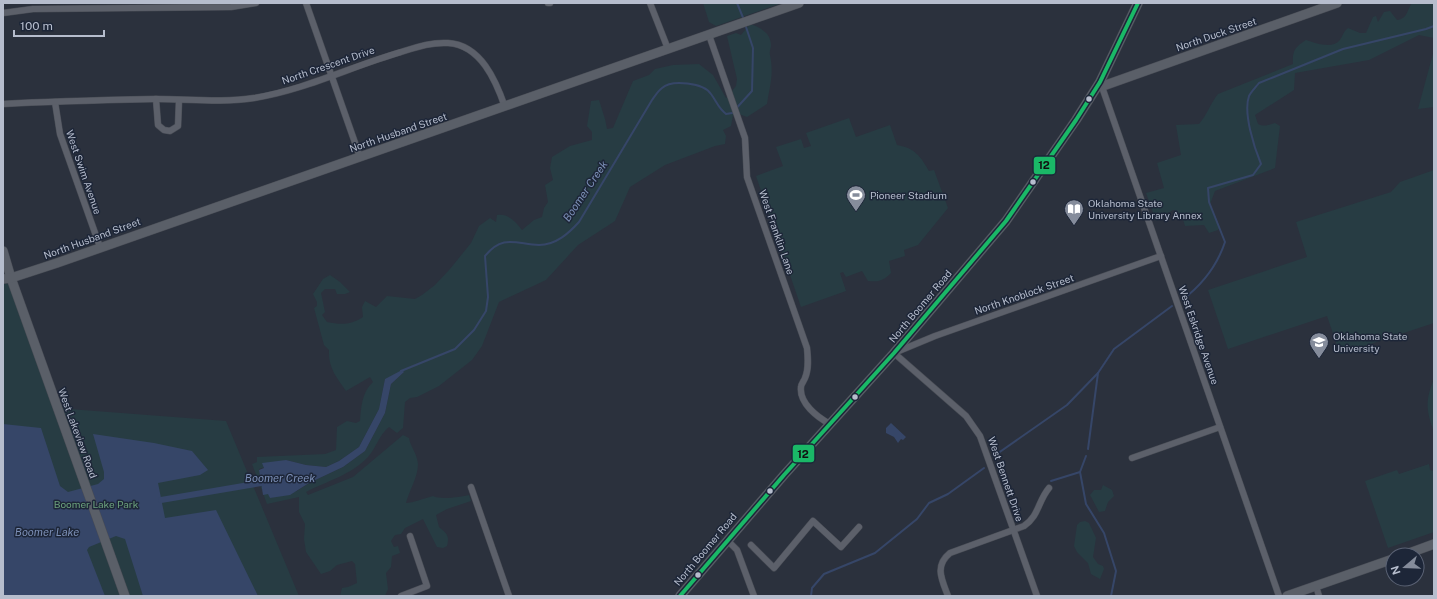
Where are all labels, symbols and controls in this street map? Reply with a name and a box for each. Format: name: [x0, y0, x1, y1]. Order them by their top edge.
scale bar: [14, 12, 104, 38]
street label: North Duck Street: [1174, 15, 1258, 53]
text: 100 m: [20, 19, 53, 33]
street label: North Crescent Drive: [280, 43, 376, 87]
unlabelled marker: [1084, 94, 1094, 104]
street label: North Husband Street: [348, 110, 448, 154]
street label: West Swim Avenue: [64, 128, 104, 216]
line badge: 12: [1033, 156, 1056, 175]
water label: Boomer Creek: [560, 158, 610, 224]
text: 12: [1038, 159, 1050, 171]
unlabelled marker: [1028, 177, 1038, 187]
sports icon: Pioneer Stadium: [845, 184, 867, 212]
street label: West Franklin Lane: [757, 188, 797, 276]
place label: Pioneer Stadium: [870, 189, 947, 201]
place label: Oklahoma State University Library Annex: [1088, 197, 1202, 221]
library icon: Oklahoma State University Library Annex: [1063, 198, 1085, 226]
street label: North Husband Street: [42, 215, 142, 261]
street label: North Boomer Road: [886, 267, 954, 345]
street label: North Knoblock Street: [973, 271, 1075, 317]
street label: West Eskridge Avenue: [1176, 284, 1222, 386]
place label: Oklahoma State University: [1333, 330, 1408, 354]
school or university icon: Oklahoma State University: [1308, 331, 1330, 359]
street label: West Lakeview Road: [56, 386, 100, 480]
unlabelled marker: [850, 392, 860, 402]
street label: West Bennett Drive: [986, 435, 1026, 523]
line badge: 12: [792, 444, 815, 463]
text: 12: [797, 448, 809, 460]
water label: Boomer Creek: [245, 472, 315, 484]
unlabelled marker: [765, 486, 775, 496]
park label: Boomer Lake Park: [54, 498, 139, 510]
street label: North Boomer Road: [671, 510, 739, 588]
water label: Boomer Lake: [15, 526, 79, 538]
north arrow: [1385, 547, 1425, 587]
text: N: [1388, 564, 1403, 576]
unlabelled marker: [693, 570, 703, 580]

